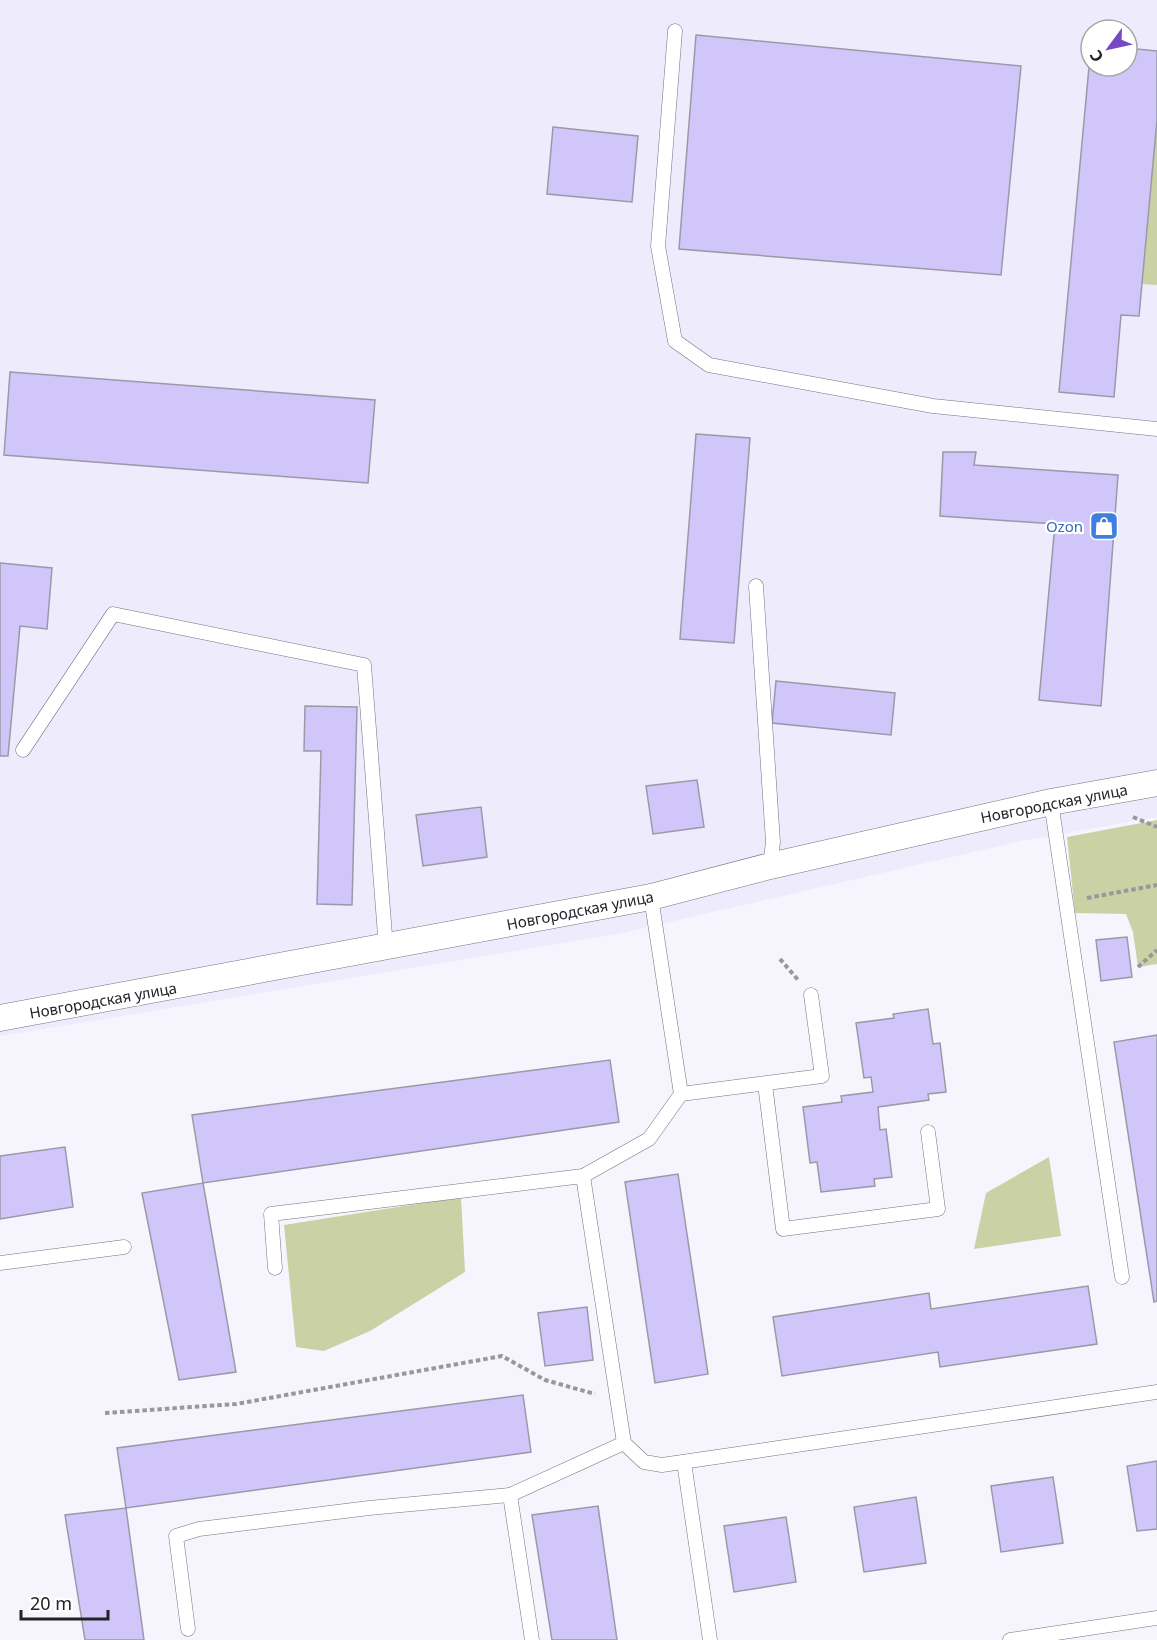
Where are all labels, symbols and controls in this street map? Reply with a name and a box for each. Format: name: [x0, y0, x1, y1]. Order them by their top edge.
north arrow: [1079, 18, 1139, 78]
text: С: [1084, 46, 1108, 66]
shop icon: Ozon: [1088, 510, 1120, 542]
place label: Ozon: [1046, 516, 1083, 536]
street label: Новгородская улица: [979, 779, 1129, 827]
street label: Новгородская улица: [505, 886, 655, 934]
street label: Новгородская улица: [28, 977, 178, 1023]
scale bar: [21, 1583, 108, 1621]
text: 20 m: [30, 1591, 72, 1615]

